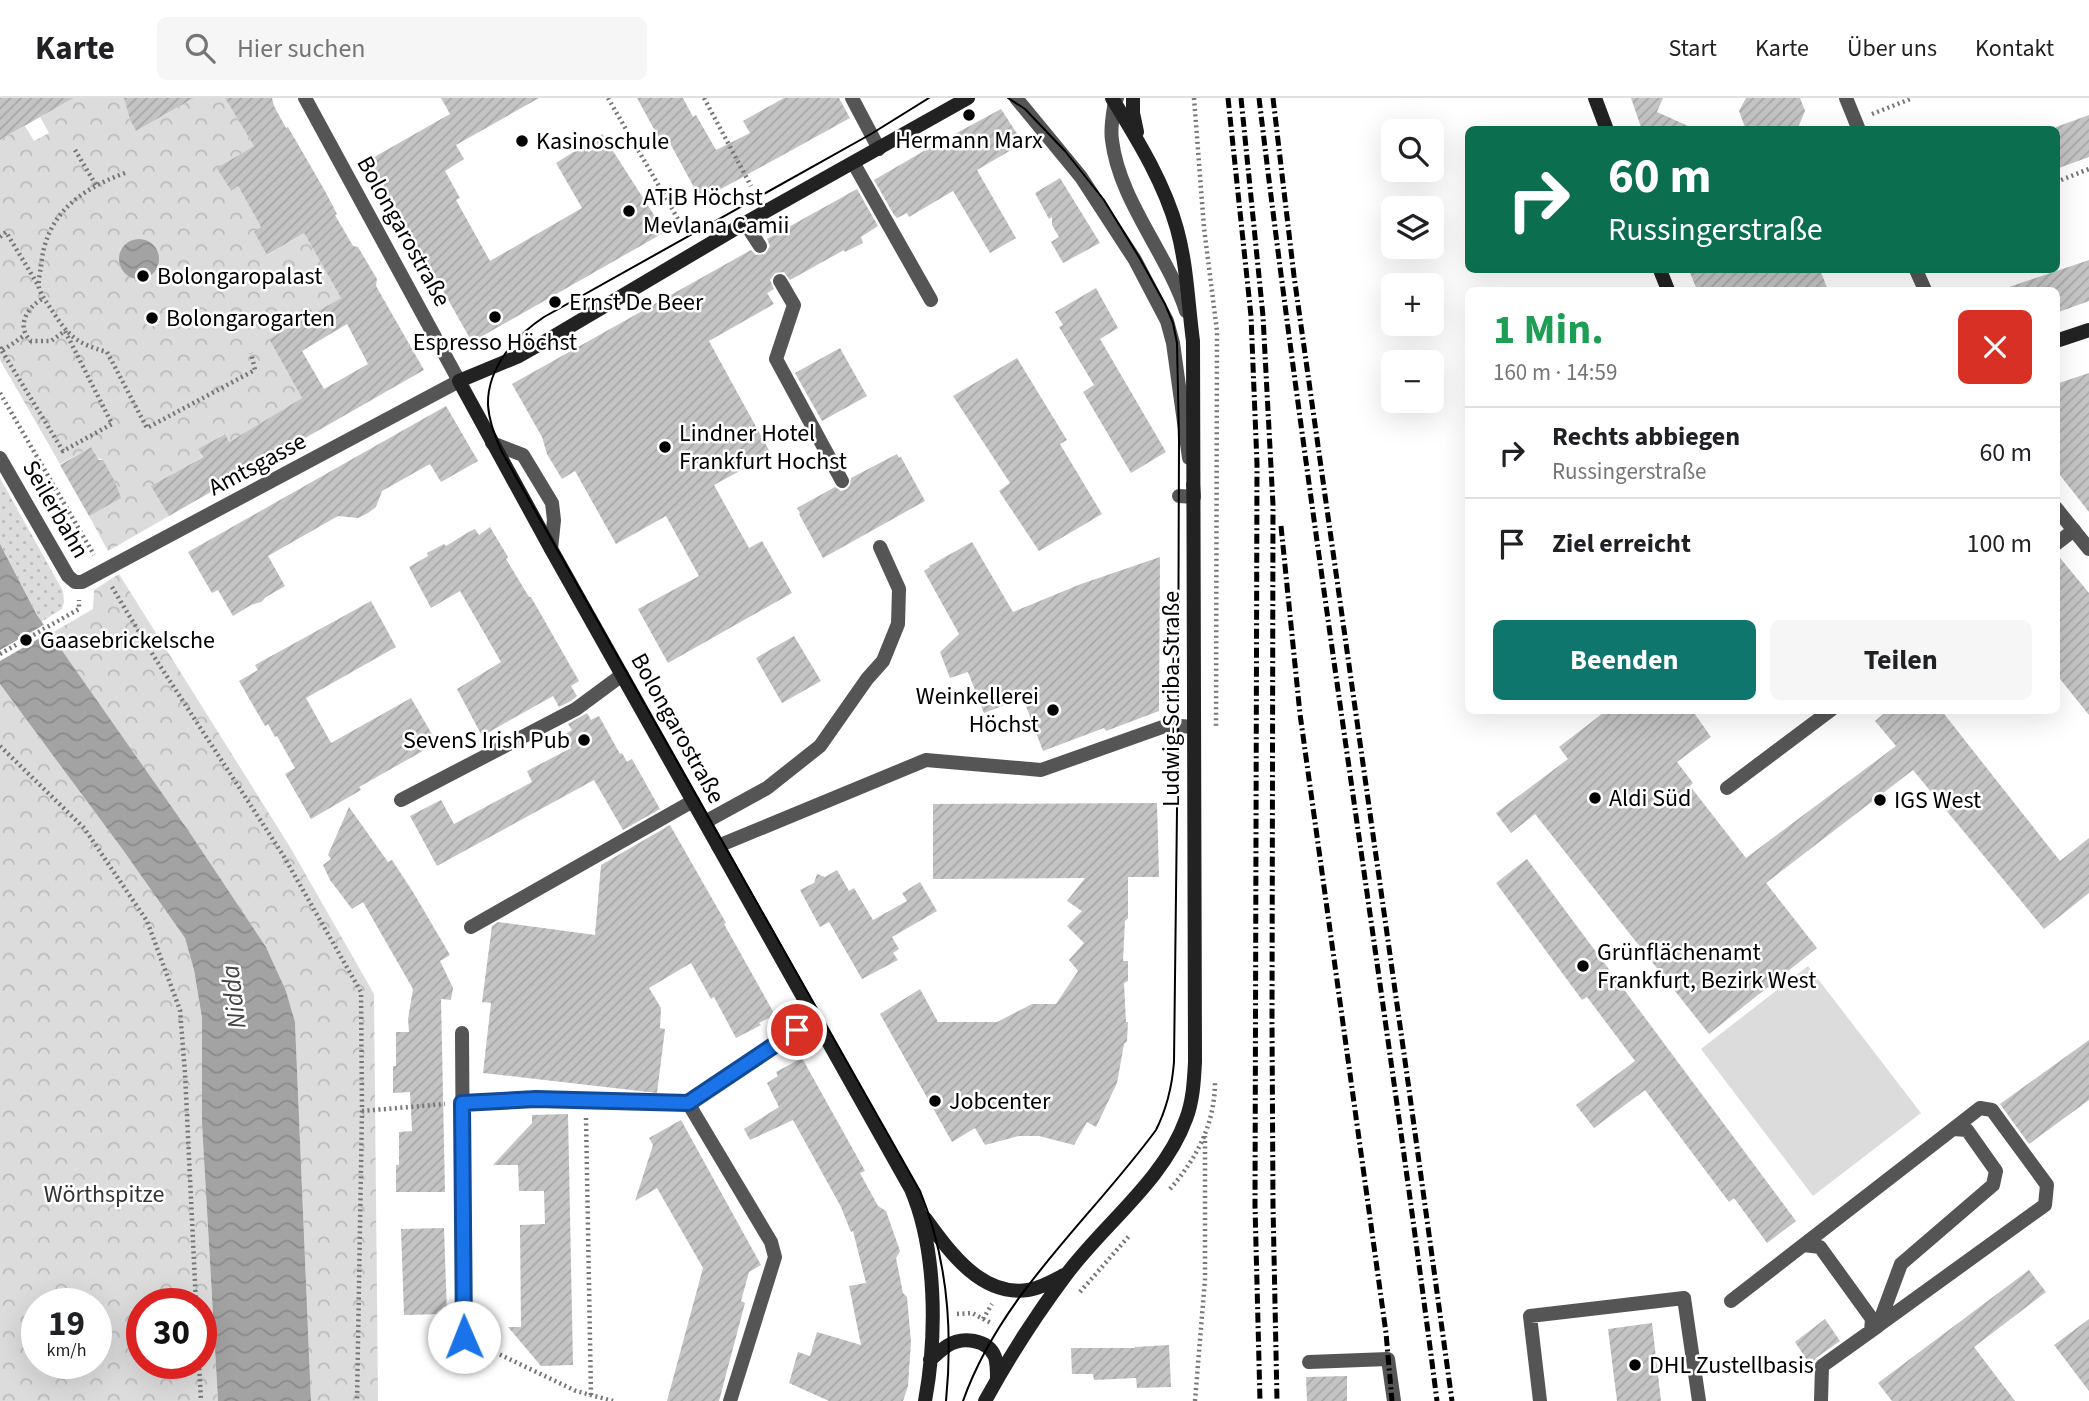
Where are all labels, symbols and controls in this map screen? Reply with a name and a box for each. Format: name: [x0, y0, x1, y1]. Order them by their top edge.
search box: [157, 17, 647, 80]
text: Karte: [35, 25, 115, 72]
icon: search: [181, 29, 219, 67]
text: Hier suchen: [237, 30, 366, 67]
text: Start: [1669, 31, 1717, 66]
text: Karte: [1755, 31, 1809, 66]
text: Über uns: [1847, 31, 1937, 66]
text: Kontakt: [1975, 31, 2054, 66]
marker: Hermann Marx: [961, 107, 977, 123]
map controls: [1381, 119, 1444, 413]
button: search: [1381, 119, 1444, 182]
place label: Hermann Marx: [895, 123, 1043, 158]
place label: Kasinoschule: [536, 124, 669, 159]
marker: Kasinoschule: [514, 133, 530, 149]
text: 60 m: [1608, 142, 1712, 212]
street label: Bolongarostraße: [348, 150, 459, 313]
icon: right: [1493, 154, 1584, 245]
place label: ATiB Höchst Mevlana Camii: [643, 180, 789, 243]
button: layers: [1381, 196, 1444, 259]
marker: ATiB Höchst Mevlana Camii: [621, 203, 637, 219]
text: Russingerstraße: [1608, 207, 1823, 253]
place label: Bolongaropalast: [157, 259, 322, 294]
marker: Bolongaropalast: [135, 268, 151, 284]
button: +: [1381, 273, 1444, 336]
place label: Ernst De Beer: [569, 285, 704, 320]
marker: Ernst De Beer: [547, 294, 563, 310]
text: 1 Min.: [1493, 300, 1604, 360]
place label: Bolongarogarten: [166, 301, 335, 336]
marker: Espresso Höchst: [487, 309, 503, 325]
marker: Bolongarogarten: [144, 310, 160, 326]
button: close: [1958, 310, 2032, 384]
place label: Espresso Höchst: [413, 325, 577, 360]
button: −: [1381, 350, 1444, 413]
text: 160 m · 14:59: [1493, 356, 1617, 389]
place label: Lindner Hotel Frankfurt Hochst: [679, 416, 847, 479]
text: Rechts abbiegen: [1552, 418, 1740, 455]
street label: Amtsgasse: [202, 424, 313, 505]
icon: right: [1493, 434, 1531, 472]
text: 60 m: [1979, 434, 2032, 471]
marker: Lindner Hotel Frankfurt Hochst: [657, 439, 673, 455]
street label: Seilerbahn: [13, 454, 98, 565]
text: Russingerstraße: [1552, 455, 1706, 488]
icon: arrive: [1493, 525, 1531, 563]
text: Ziel erreicht: [1552, 525, 1691, 562]
text: 100 m: [1966, 525, 2032, 562]
street label: Ludwig-Scriba-Straße: [1154, 591, 1189, 807]
button: Beenden: [1493, 620, 1756, 700]
button: Teilen: [1770, 620, 2032, 700]
place label: Gaasebrickelsche: [40, 623, 215, 658]
marker: Gaasebrickelsche: [18, 632, 34, 648]
street label: Bolongarostraße: [622, 647, 733, 810]
place label: Weinkellerei Höchst: [916, 679, 1039, 742]
marker: Weinkellerei Höchst: [1045, 702, 1061, 718]
place label: SevenS Irish Pub: [403, 723, 570, 758]
marker: SevenS Irish Pub: [576, 732, 592, 748]
place label: Aldi Süd: [1609, 781, 1691, 816]
place label: IGS West: [1894, 783, 1981, 818]
marker: Aldi Süd: [1587, 790, 1603, 806]
marker: IGS West: [1872, 792, 1888, 808]
place label: Grünflächenamt Frankfurt, Bezirk West: [1597, 935, 1816, 998]
marker: Grünflächenamt Frankfurt, Bezirk West: [1575, 958, 1591, 974]
water label: Nidda: [211, 963, 256, 1031]
pin: [767, 1000, 827, 1060]
icon: arrive: [778, 1011, 816, 1049]
place label: Jobcenter: [949, 1084, 1051, 1119]
marker: Jobcenter: [927, 1093, 943, 1109]
park label: Wörthspitze: [44, 1177, 164, 1212]
speed limit sign: 30: [126, 1288, 217, 1379]
text: 19: [48, 1299, 85, 1349]
position arrow: [427, 1300, 501, 1374]
text: km/h: [47, 1338, 86, 1363]
place label: DHL Zustellbasis: [1649, 1348, 1814, 1383]
marker: DHL Zustellbasis: [1627, 1357, 1643, 1373]

